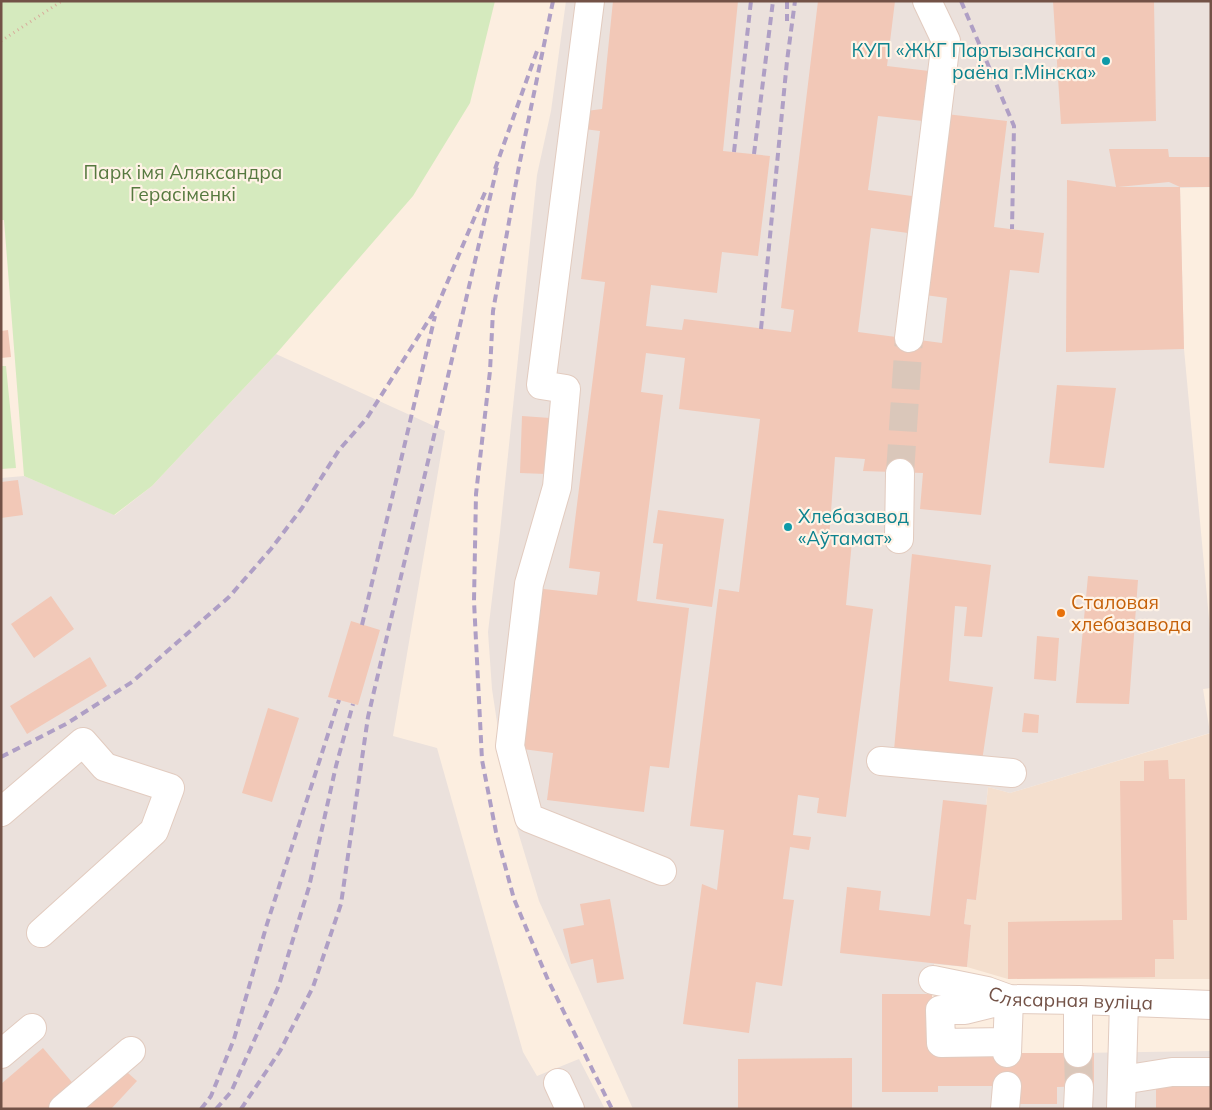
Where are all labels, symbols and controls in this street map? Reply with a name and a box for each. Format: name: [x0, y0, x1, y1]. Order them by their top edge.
place label: КУП «ЖКГ Партызанскага раёна г.Мінска»: [851, 38, 1096, 84]
marker: КУП «ЖКГ Партызанскага раёна г.Мінска»: [1100, 55, 1112, 67]
park label: Парк імя Аляксандра Герасіменкі: [84, 160, 282, 206]
place label: Хлебазавод «Аўтамат»: [798, 504, 910, 550]
marker: Хлебазавод «Аўтамат»: [782, 521, 794, 533]
place label: Сталовая хлебазавода: [1071, 590, 1192, 636]
marker: Сталовая хлебазавода: [1055, 607, 1067, 619]
street label: Слясарная вуліца: [985, 981, 1153, 1015]

